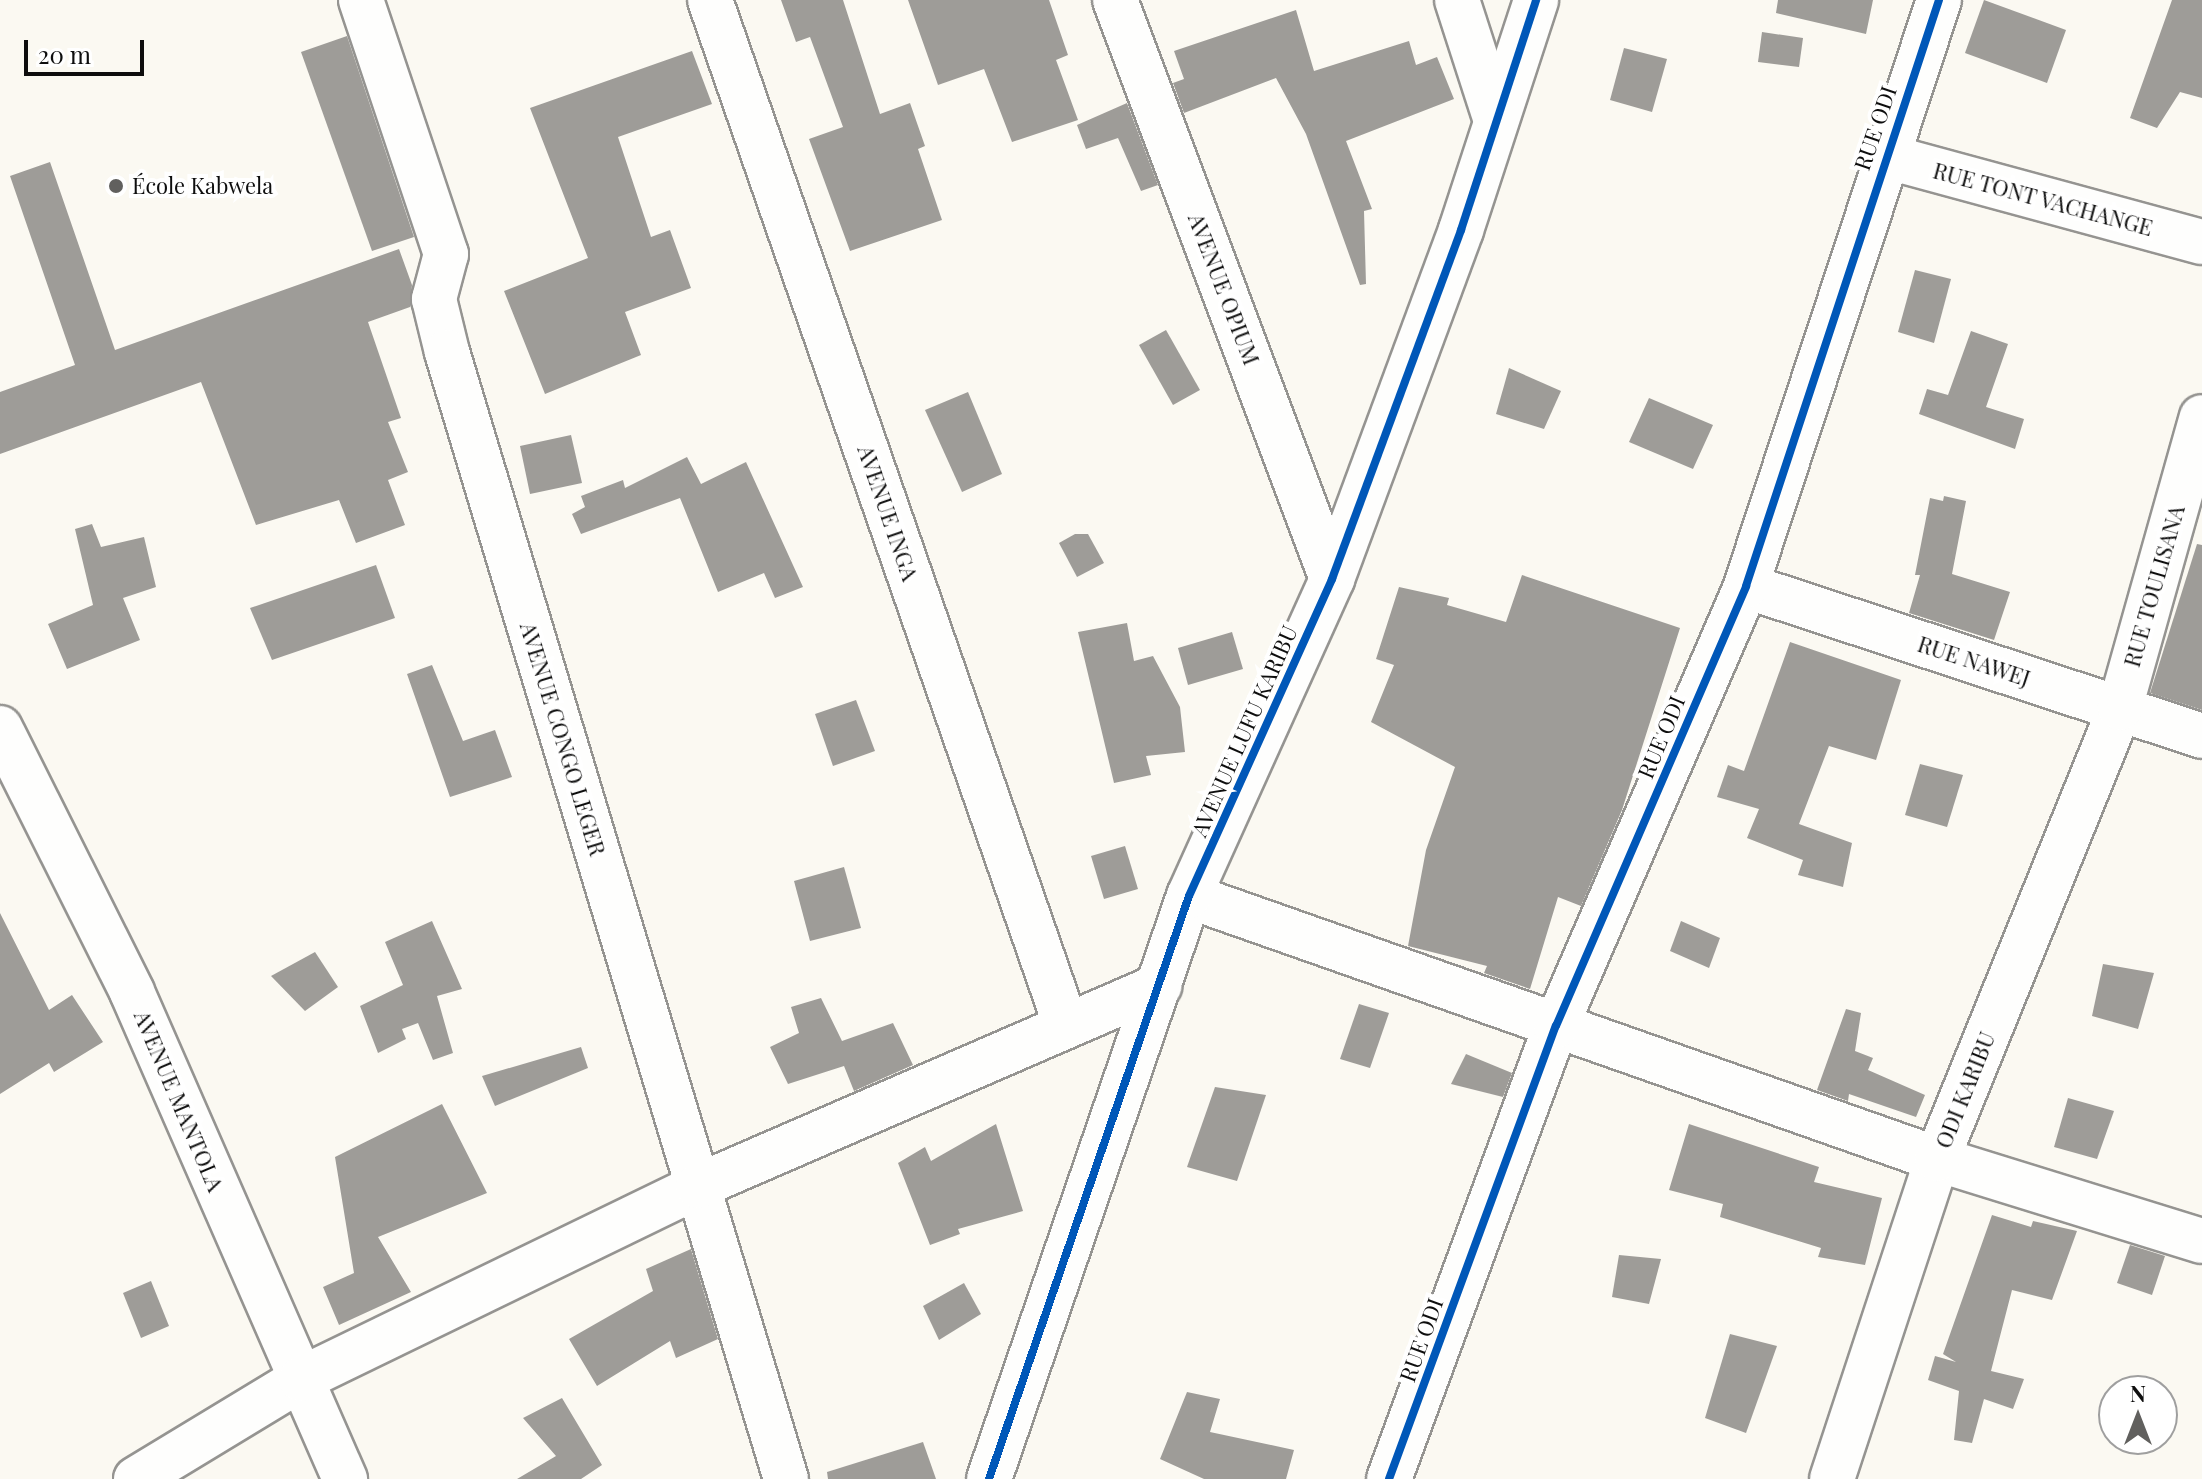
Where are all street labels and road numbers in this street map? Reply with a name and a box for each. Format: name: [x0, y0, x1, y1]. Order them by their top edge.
street label: RUE ODI: [1848, 82, 1902, 174]
street label: RUE TONT VACHANGE: [1929, 157, 2157, 241]
street label: AVENUE OPIUM: [1183, 210, 1265, 368]
street label: AVENUE INGA: [852, 442, 924, 584]
street label: RUE TOULISANA: [2118, 502, 2190, 670]
street label: AVENUE CONGO LEGER: [515, 619, 611, 859]
street label: AVENUE LUFU KARIBU: [1185, 621, 1303, 841]
street label: RUE NAWEJ: [1914, 630, 2034, 692]
street label: RUE ODI: [1632, 692, 1690, 782]
street label: AVENUE MANTOLA: [129, 1006, 229, 1196]
street label: ODI KARIBU: [1930, 1028, 2000, 1152]
street label: RUE ODI: [1394, 1294, 1448, 1386]

